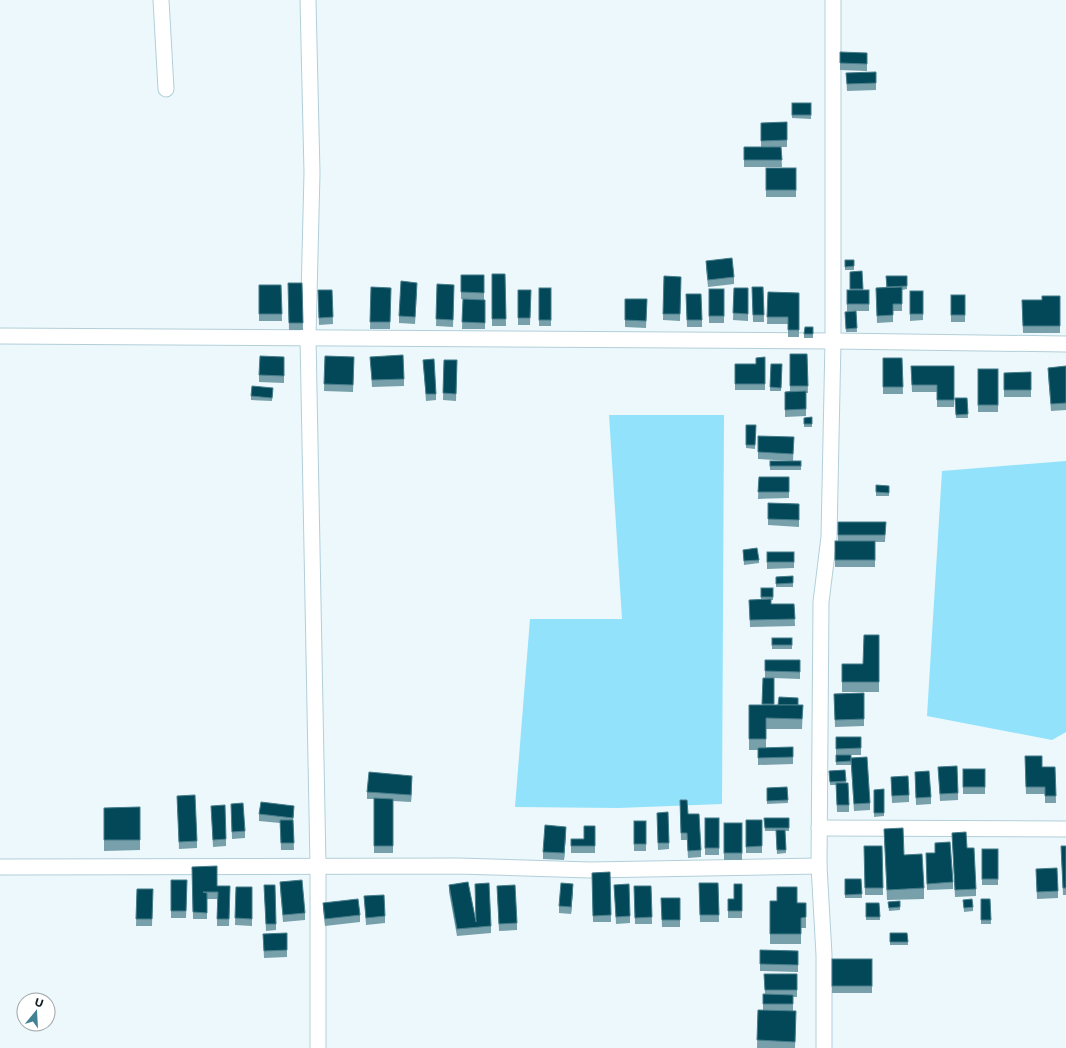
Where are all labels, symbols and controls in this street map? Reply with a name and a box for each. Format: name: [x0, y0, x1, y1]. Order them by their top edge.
north arrow: [16, 992, 56, 1032]
text: U: [33, 994, 45, 1010]

